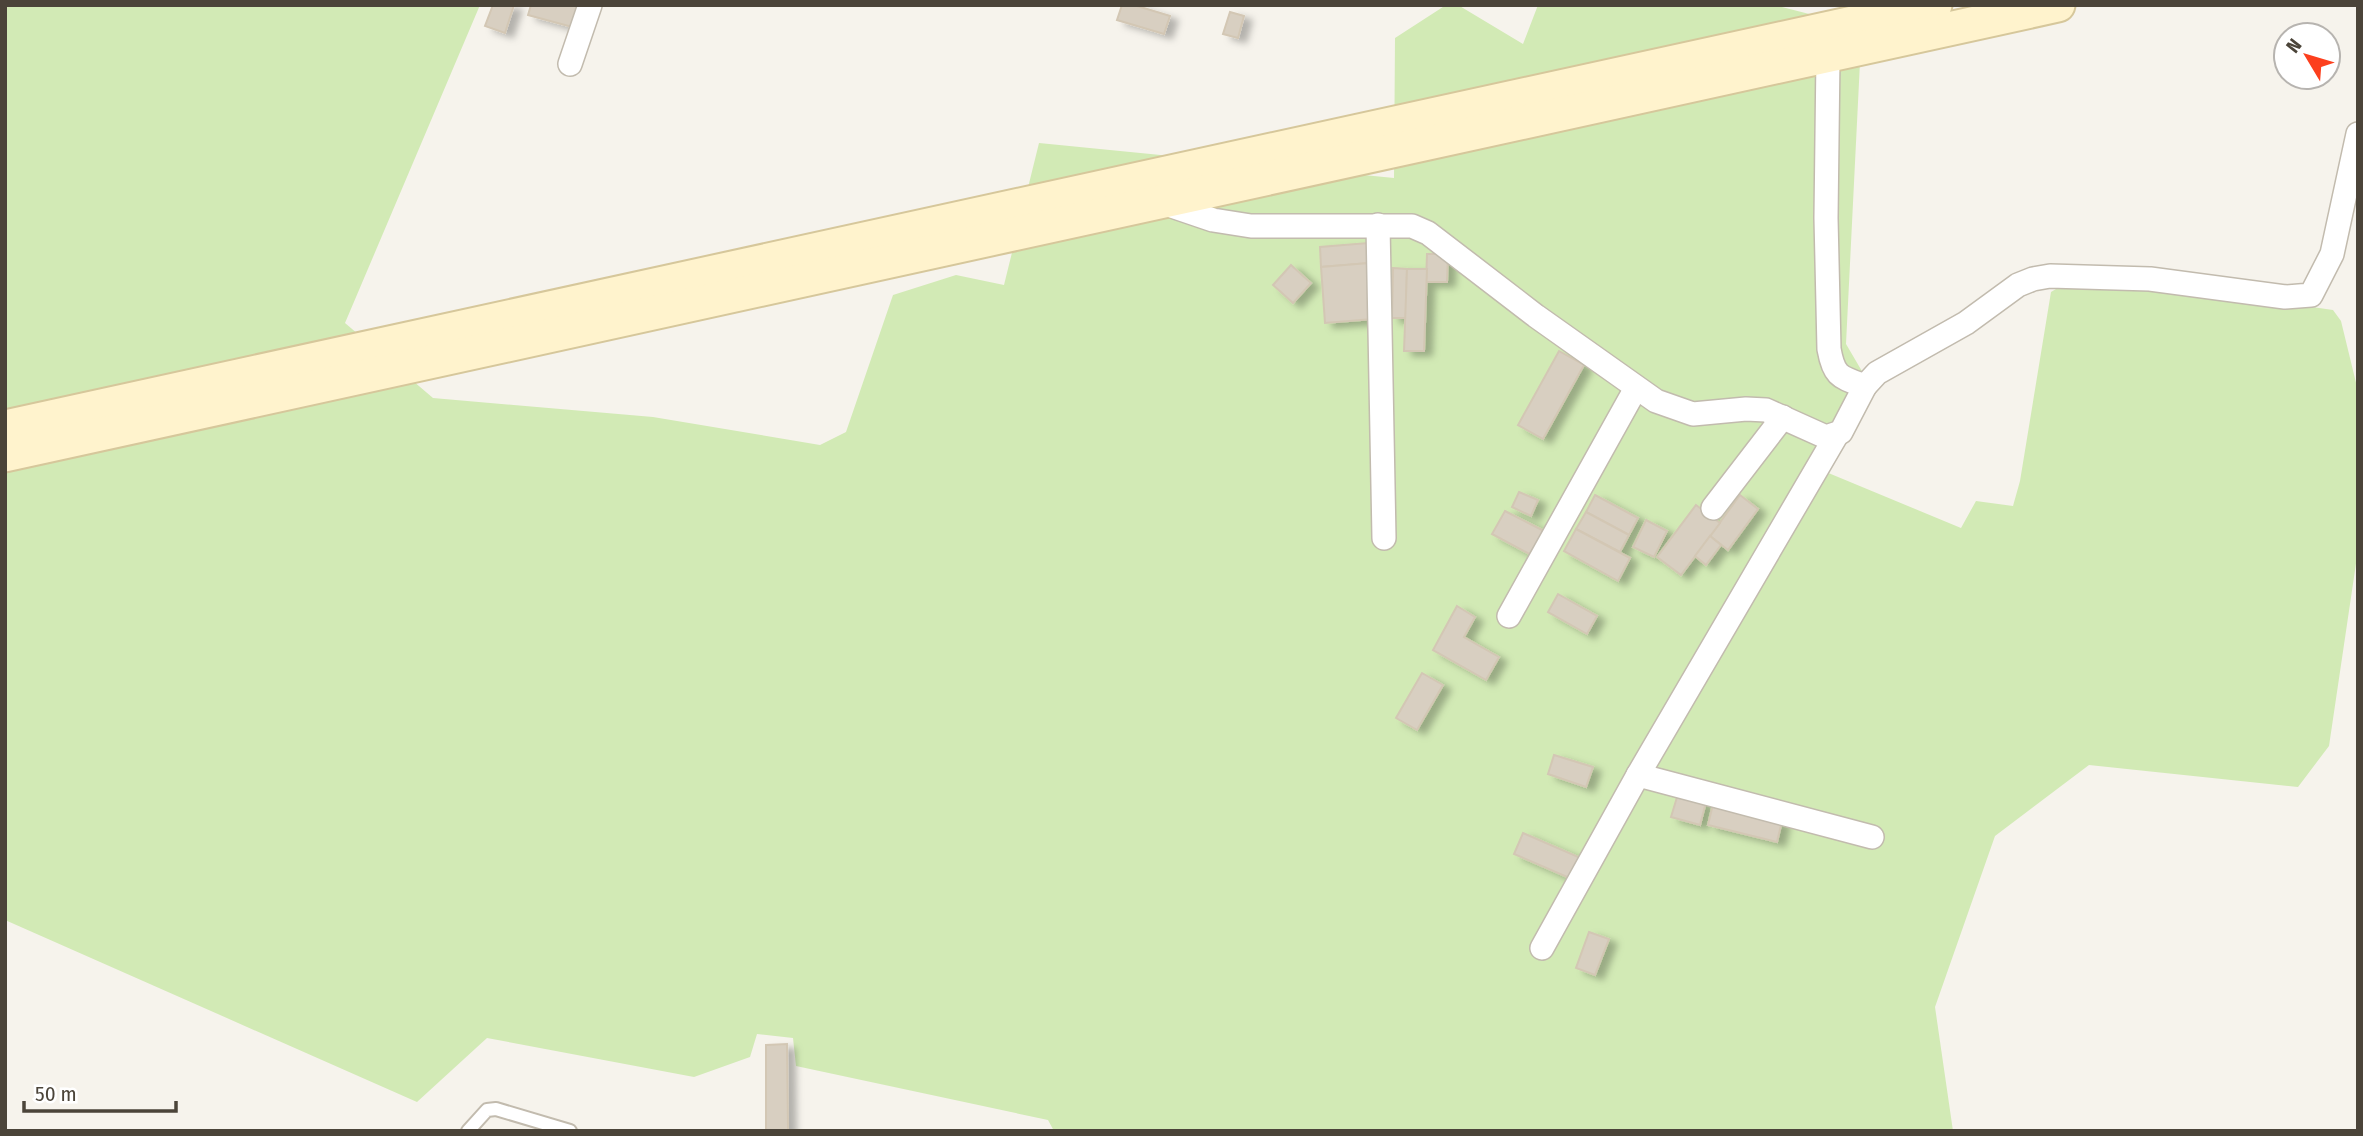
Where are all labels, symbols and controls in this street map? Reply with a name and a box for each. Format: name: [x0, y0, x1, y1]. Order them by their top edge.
north arrow: [2272, 21, 2342, 91]
text: N: [2281, 34, 2307, 57]
scale bar: [24, 1070, 177, 1114]
text: 50 m: [35, 1081, 77, 1107]

